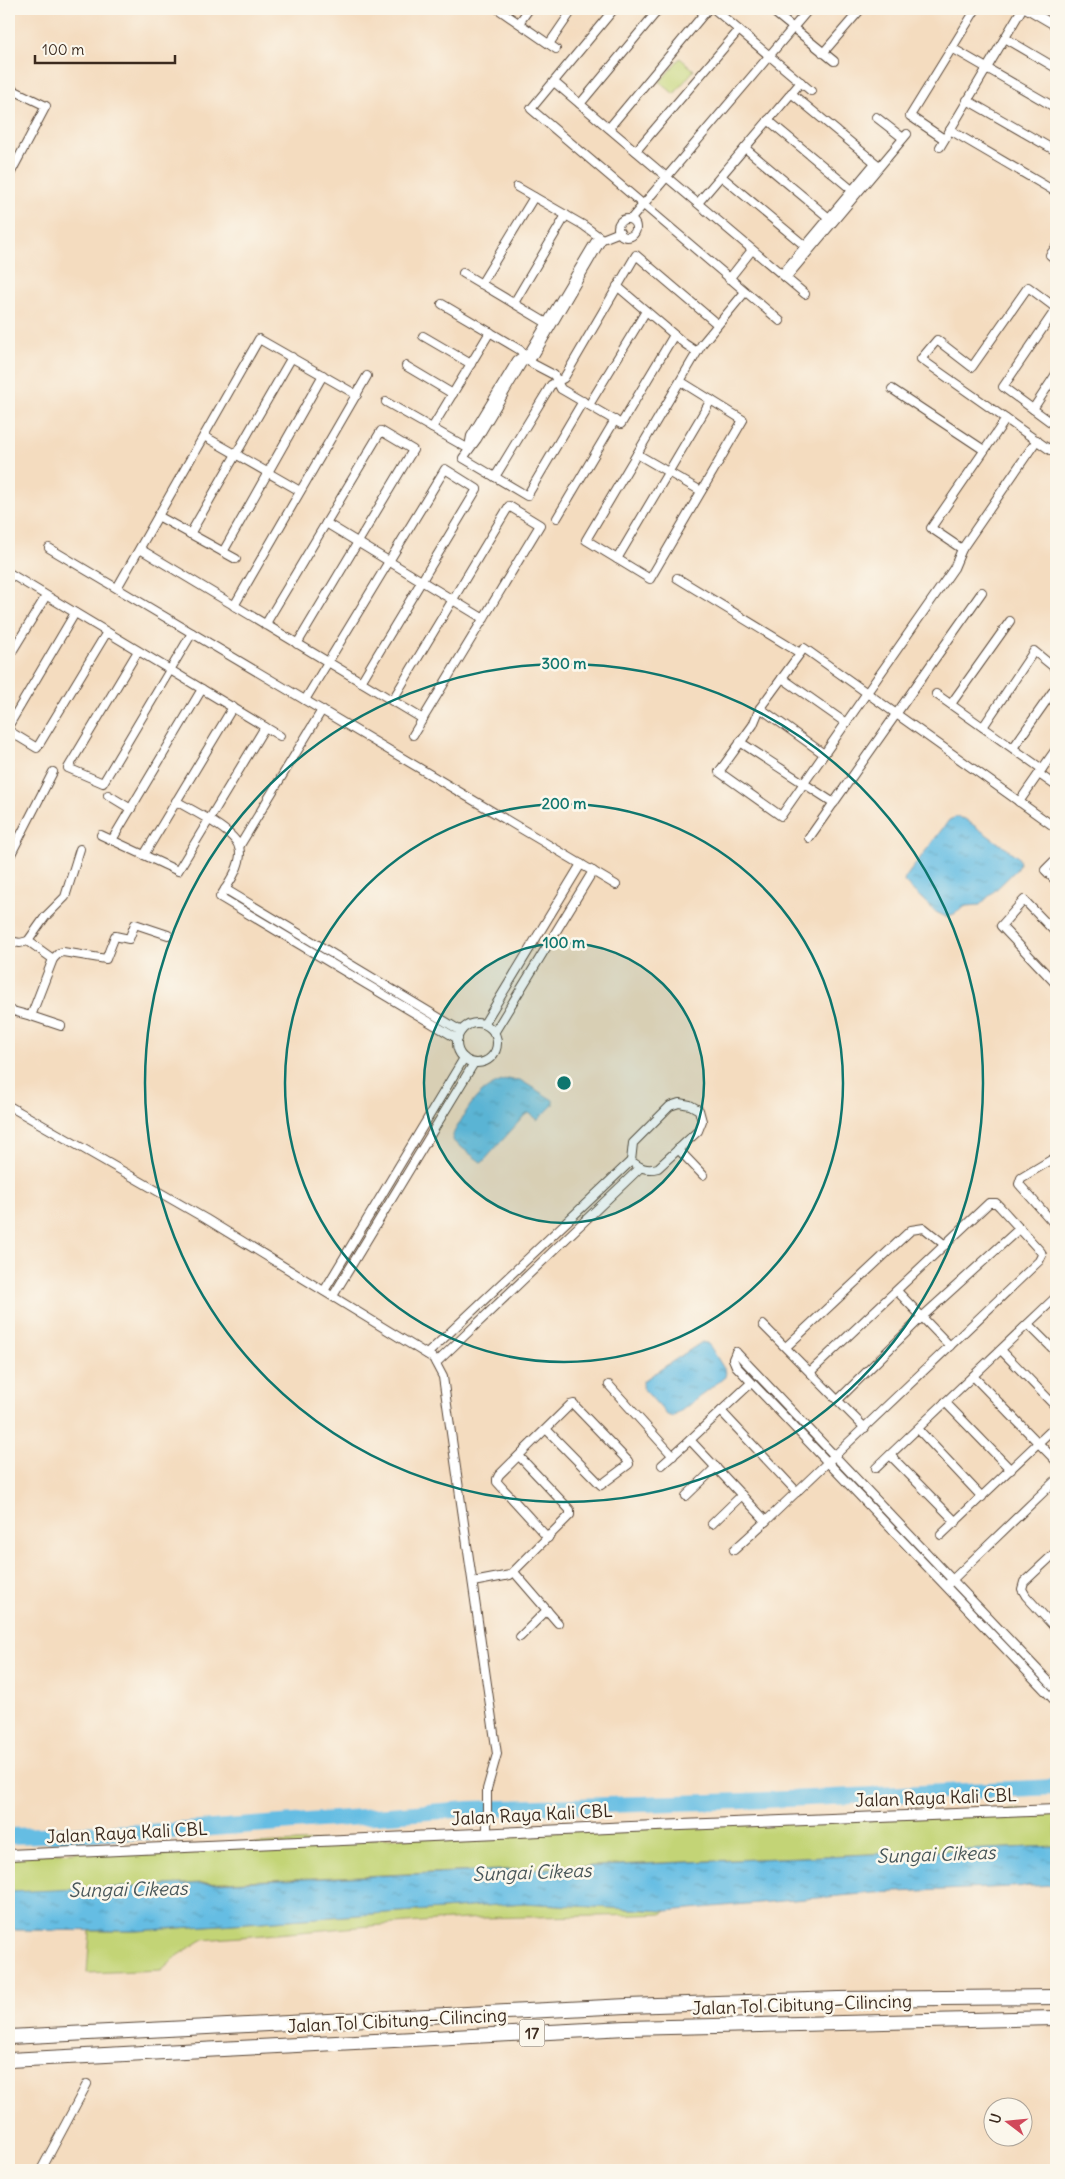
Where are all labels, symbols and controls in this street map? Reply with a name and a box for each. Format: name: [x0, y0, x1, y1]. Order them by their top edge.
scale bar: [35, 32, 175, 64]
text: 100 m: [42, 40, 84, 59]
text: 300 m: [542, 654, 587, 673]
text: 200 m: [542, 794, 586, 813]
text: 100 m: [543, 933, 585, 952]
centre of rings: [555, 1074, 573, 1092]
street label: Jalan Raya Kali CBL: [855, 1783, 1017, 1812]
street label: Jalan Raya Kali CBL: [451, 1799, 614, 1830]
street label: Jalan Raya Kali CBL: [46, 1817, 209, 1848]
water label: Sungai Cikeas: [876, 1840, 997, 1868]
water label: Sungai Cikeas: [472, 1858, 593, 1886]
water label: Sungai Cikeas: [68, 1876, 189, 1902]
street label: Jalan Tol Cibitung–Cilincing: [692, 1989, 912, 2020]
street label: Jalan Tol Cibitung–Cilincing: [286, 2003, 507, 2038]
road number: 17: [520, 2020, 544, 2046]
north arrow: [982, 2096, 1032, 2146]
text: U: [986, 2111, 1005, 2125]

